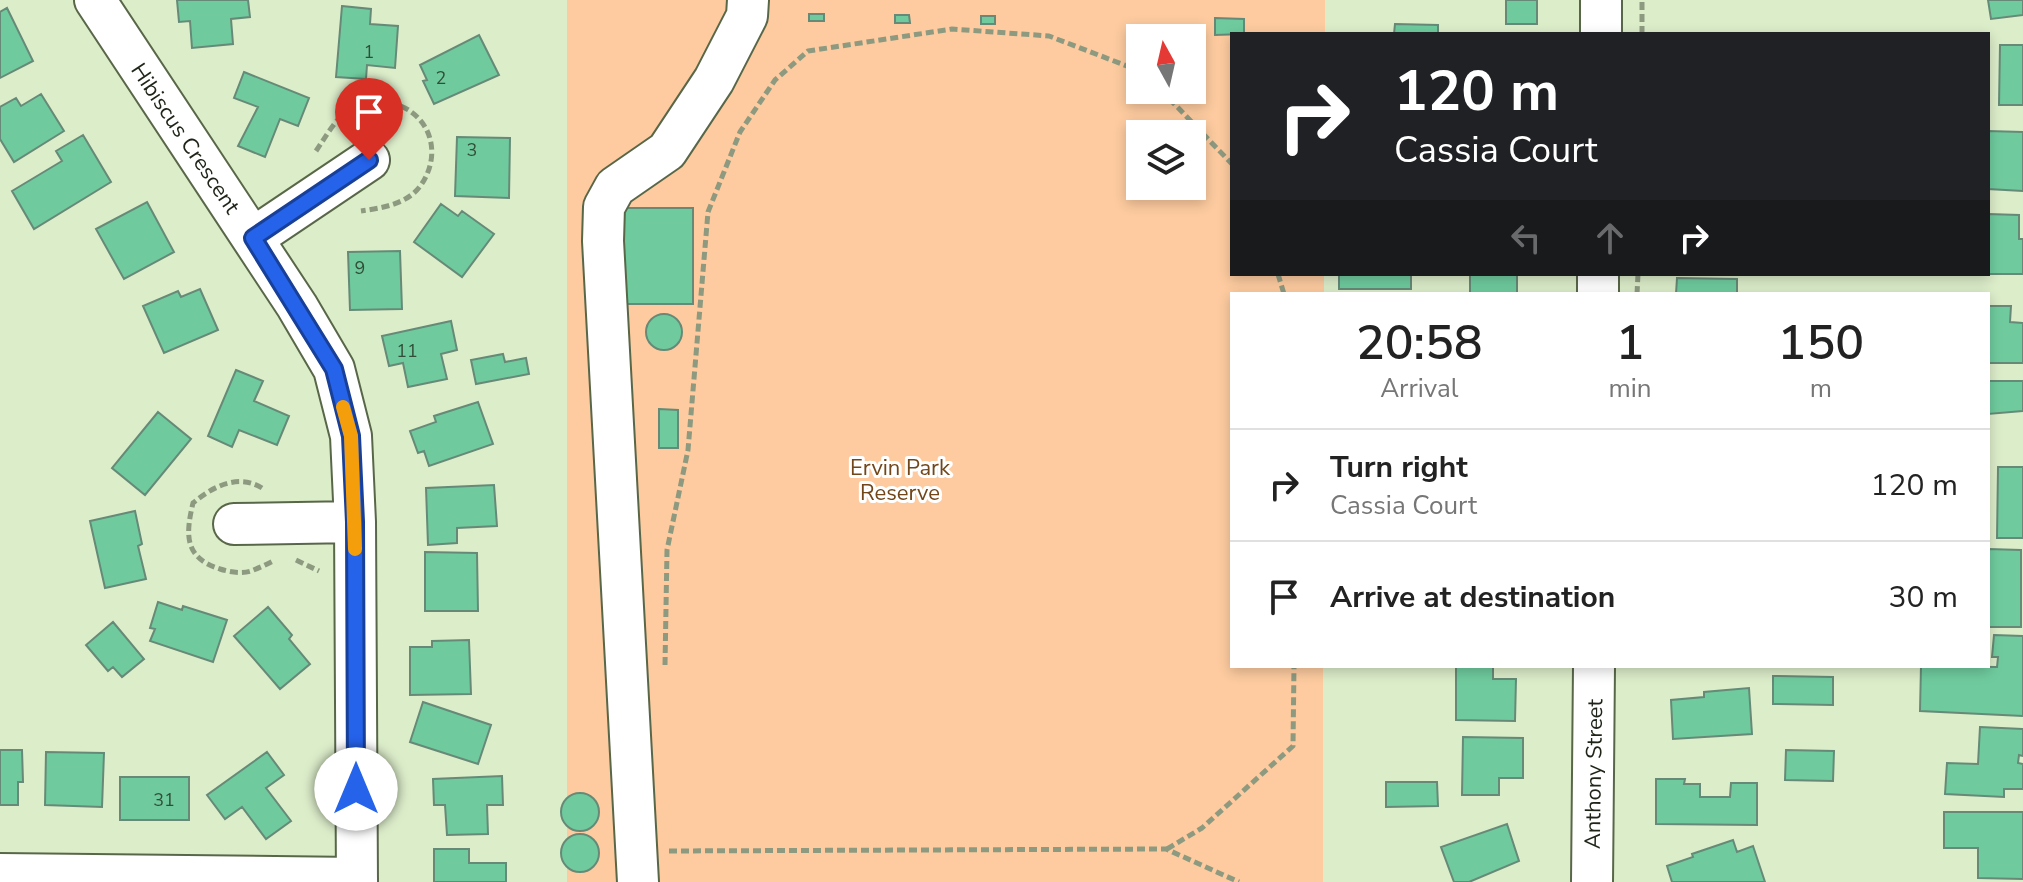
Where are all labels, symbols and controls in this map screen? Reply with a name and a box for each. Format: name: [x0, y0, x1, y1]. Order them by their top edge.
north arrow: [1126, 24, 1206, 104]
map controls: [1126, 24, 1206, 200]
house number: 1: [364, 40, 374, 64]
text: 120 m: [1394, 53, 1559, 130]
street label: Hibiscus Crescent: [124, 57, 247, 220]
icon: right: [1262, 64, 1366, 168]
house number: 2: [436, 66, 446, 90]
pin: [335, 78, 403, 160]
icon: arrive: [347, 90, 391, 134]
button: layers: [1126, 120, 1206, 200]
text: Cassia Court: [1394, 126, 1598, 175]
house number: 3: [467, 138, 477, 162]
icon: left: [1504, 216, 1548, 260]
icon: ahead: [1588, 216, 1632, 260]
icon: right: [1672, 216, 1716, 260]
house number: 9: [355, 256, 365, 280]
text: 20:58: [1356, 310, 1483, 376]
text: 1: [1616, 310, 1644, 376]
text: 150: [1778, 310, 1864, 376]
house number: 11: [396, 339, 418, 363]
text: Arrival: [1380, 371, 1458, 406]
text: min: [1609, 371, 1652, 406]
text: m: [1810, 371, 1832, 406]
text: Turn right: [1330, 447, 1468, 488]
park label: Ervin Park Reserve: [850, 453, 951, 508]
icon: right: [1262, 463, 1306, 507]
text: 120 m: [1871, 465, 1958, 506]
text: Cassia Court: [1330, 488, 1477, 523]
icon: arrive: [1262, 575, 1306, 619]
text: Arrive at destination: [1330, 577, 1615, 618]
text: 30 m: [1889, 577, 1958, 618]
street label: Anthony Street: [1578, 698, 1610, 849]
position arrow: [314, 747, 398, 831]
house number: 31: [153, 788, 175, 812]

